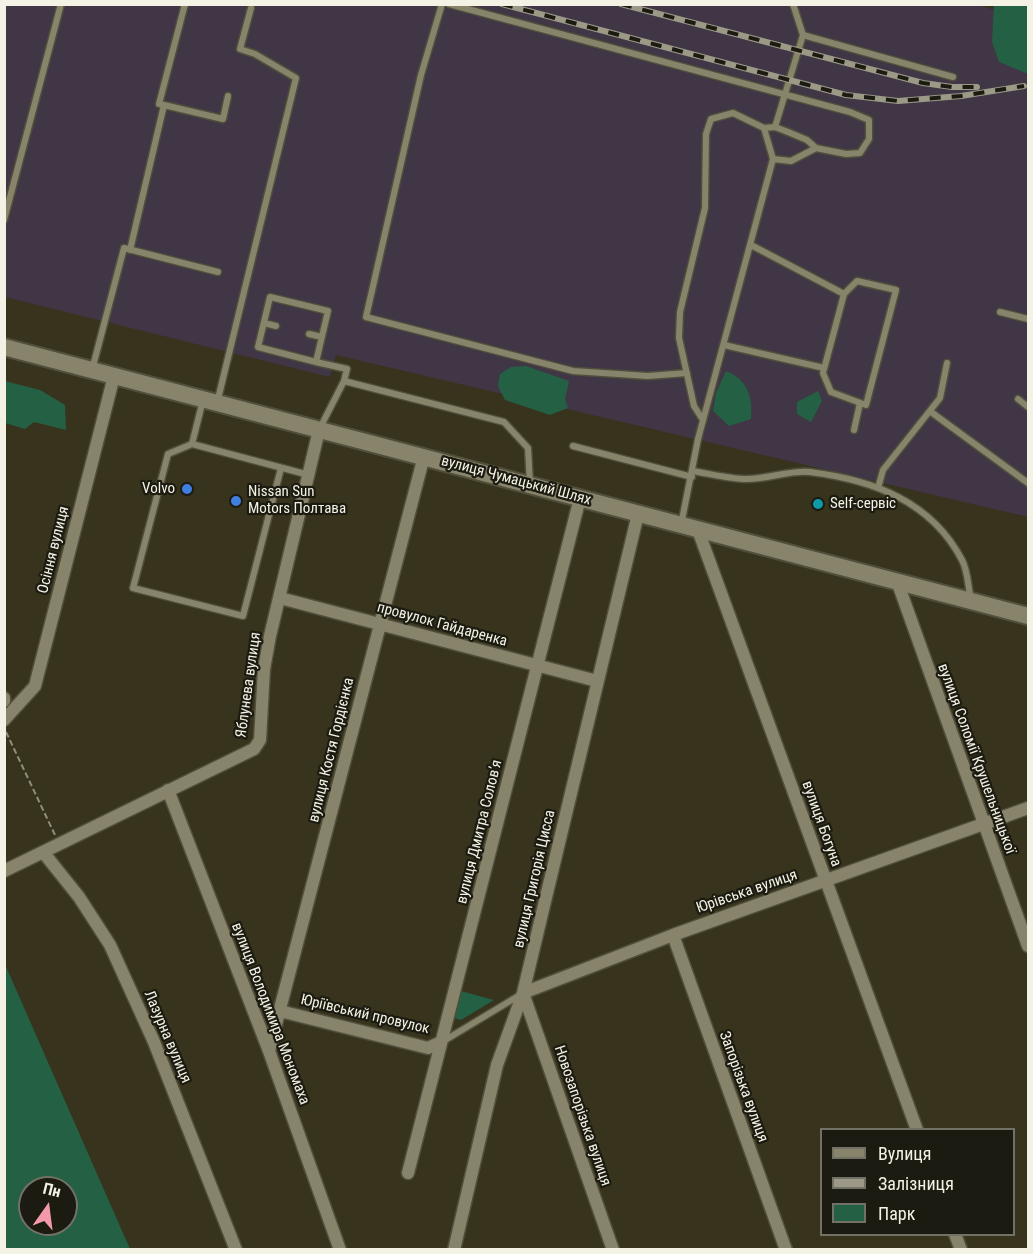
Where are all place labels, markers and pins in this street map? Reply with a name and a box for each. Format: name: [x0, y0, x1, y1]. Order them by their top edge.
place label: Volvo: [142, 480, 175, 498]
marker: Volvo: [180, 482, 194, 496]
place label: Nissan Sun Motors Полтава: [248, 483, 346, 518]
marker: Nissan Sun Motors Полтава: [229, 494, 243, 508]
place label: Self-сервіс: [830, 495, 896, 513]
marker: Self-сервіс: [811, 497, 825, 511]

